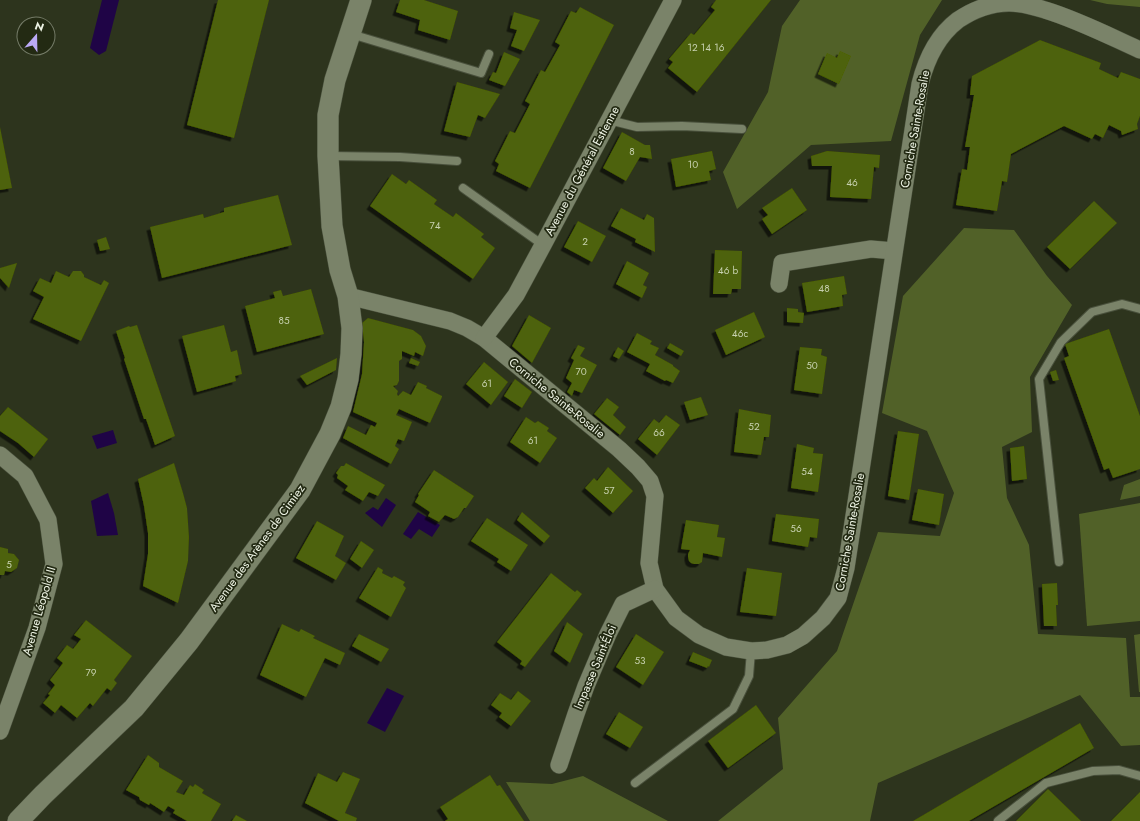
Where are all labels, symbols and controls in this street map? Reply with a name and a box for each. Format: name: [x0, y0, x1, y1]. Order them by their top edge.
north arrow: [16, 16, 56, 56]
text: N: [33, 18, 46, 36]
house number: 12 14 16: [688, 40, 725, 55]
street label: Corniche Sainte-Rosalie: [896, 69, 934, 189]
street label: Avenue du Général Estienne: [540, 103, 624, 239]
house number: 8: [629, 144, 635, 159]
house number: 10: [688, 157, 698, 172]
house number: 46: [846, 175, 858, 190]
house number: 74: [429, 218, 441, 233]
house number: 2: [582, 234, 588, 249]
house number: 46 b: [718, 263, 738, 278]
house number: 48: [818, 281, 830, 296]
house number: 85: [278, 313, 290, 328]
house number: 46c: [732, 326, 748, 341]
street label: Corniche Sainte-Rosalie: [505, 353, 609, 443]
house number: 50: [806, 358, 818, 373]
house number: 70: [575, 364, 587, 379]
house number: 61: [482, 376, 492, 391]
house number: 52: [748, 419, 760, 434]
house number: 66: [653, 425, 665, 440]
house number: 61: [528, 433, 538, 448]
house number: 54: [801, 464, 813, 479]
street label: Corniche Sainte-Rosalie: [831, 472, 869, 592]
street label: Avenue des Arènes de Cimiez: [205, 480, 310, 615]
house number: 57: [604, 483, 615, 498]
house number: 56: [790, 521, 802, 536]
house number: 5: [6, 557, 12, 572]
street label: Avenue Léopold II: [18, 564, 60, 658]
street label: Impasse Saint-Éloi: [569, 622, 621, 712]
house number: 53: [634, 653, 646, 668]
house number: 79: [85, 665, 97, 680]

